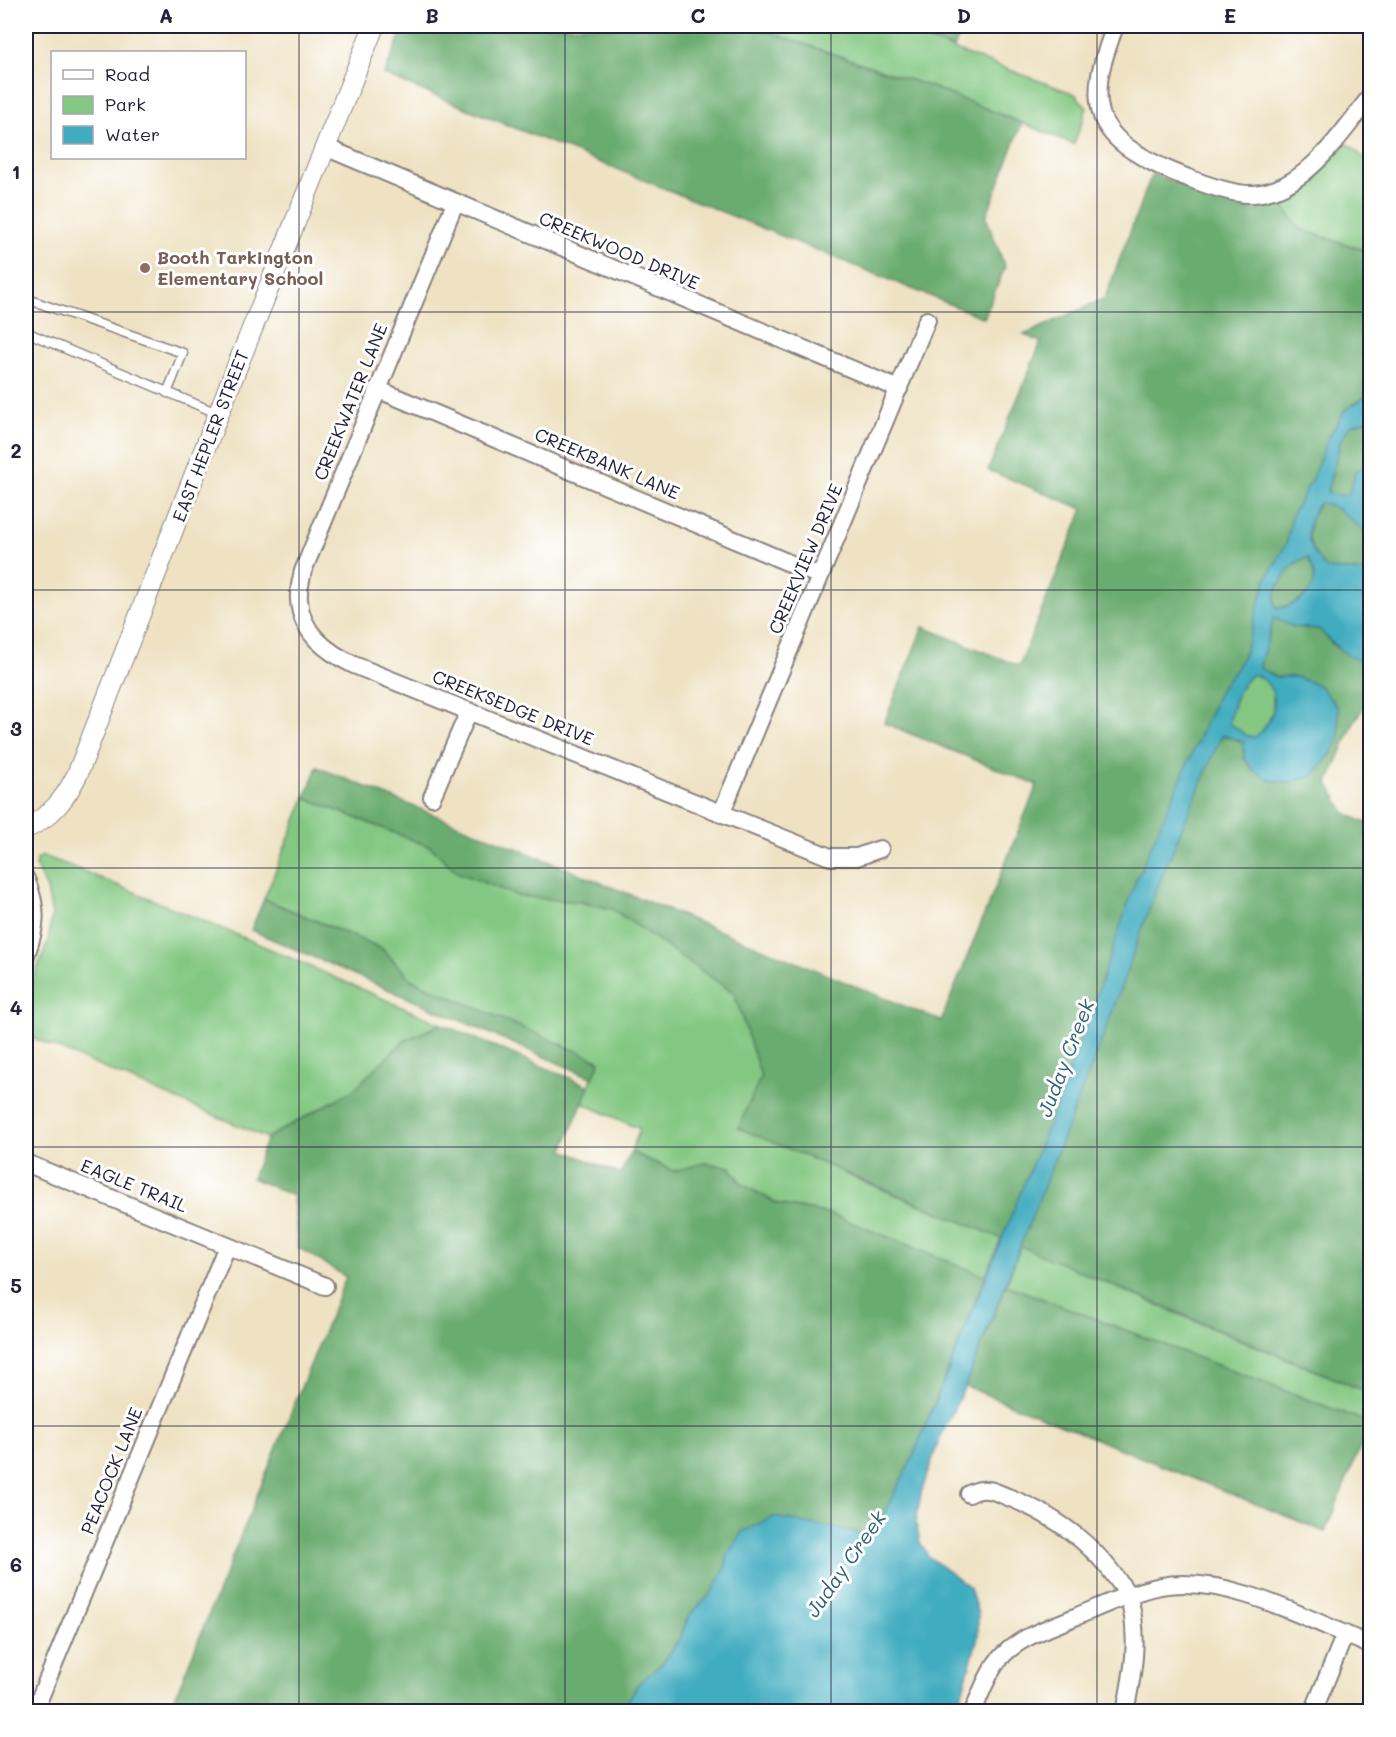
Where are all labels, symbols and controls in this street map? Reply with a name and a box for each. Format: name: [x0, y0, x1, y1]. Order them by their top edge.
text: A: [159, 2, 173, 28]
text: B: [425, 2, 439, 28]
text: C: [691, 2, 706, 28]
text: D: [957, 2, 971, 28]
text: E: [1224, 2, 1236, 28]
legend: [51, 51, 246, 159]
text: Road: [105, 62, 150, 86]
text: Park: [105, 92, 146, 116]
text: Water: [105, 122, 160, 146]
text: 1: [12, 158, 20, 184]
street label: CREEKWOOD DRIVE: [536, 205, 703, 295]
place label: Booth Tarkington Elementary School: [157, 245, 323, 290]
marker: Booth Tarkington Elementary School: [138, 261, 152, 275]
street label: CREEKWATER LANE: [308, 320, 393, 484]
street label: EAST HEPLER STREET: [166, 346, 254, 525]
street label: CREEKBANK LANE: [531, 422, 683, 504]
text: 2: [10, 437, 22, 463]
street label: CREEKVIEW DRIVE: [763, 480, 848, 637]
street label: CREEKSEDGE DRIVE: [429, 664, 598, 750]
text: 3: [10, 715, 22, 741]
text: 4: [10, 994, 23, 1020]
water label: Juday Creek: [1031, 995, 1099, 1120]
street label: EAGLE TRAIL: [77, 1153, 192, 1218]
text: 5: [10, 1272, 22, 1298]
street label: PEACOCK LANE: [75, 1404, 147, 1538]
water label: Juday Creek: [799, 1505, 891, 1622]
text: 6: [10, 1551, 22, 1577]

